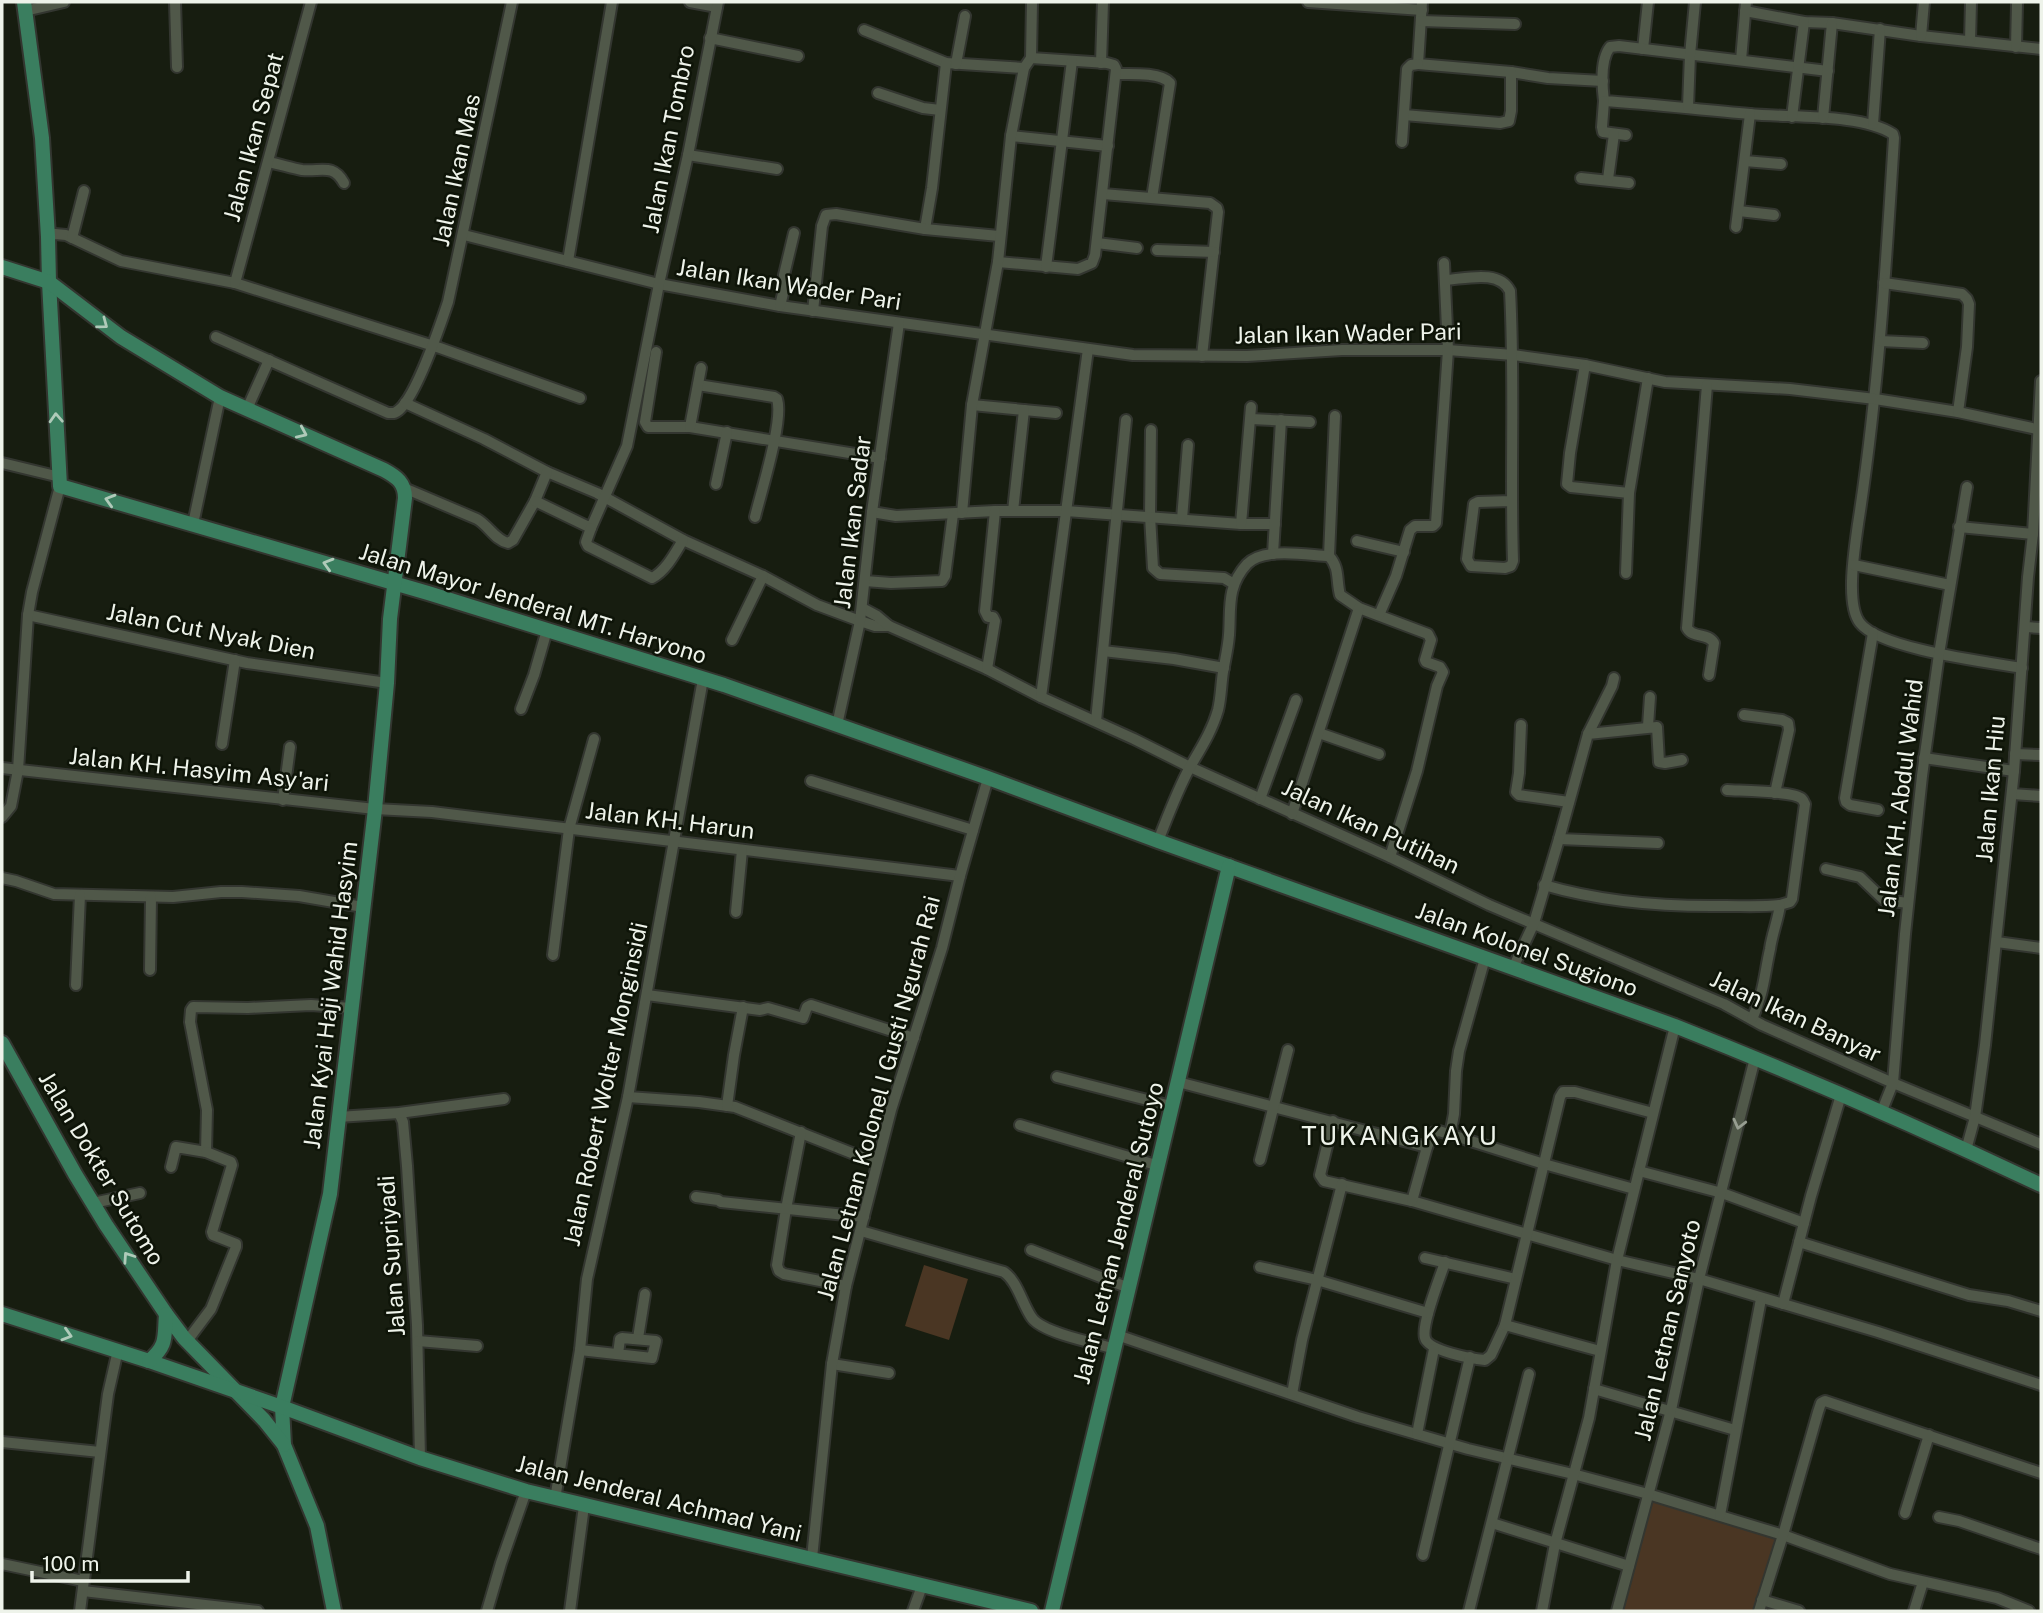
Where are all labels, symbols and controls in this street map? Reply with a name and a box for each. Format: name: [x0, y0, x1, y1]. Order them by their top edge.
street label: Jalan Ikan Tombro: [636, 43, 700, 235]
street label: Jalan Ikan Sepat: [217, 50, 289, 224]
street label: Jalan Ikan Mas: [427, 91, 485, 249]
street label: Jalan Ikan Wader Pari: [675, 253, 903, 315]
one-way arrow: [95, 316, 108, 328]
street label: Jalan Ikan Wader Pari: [1234, 318, 1462, 348]
one-way arrow: [49, 412, 64, 423]
one-way arrow: [295, 425, 307, 439]
street label: Jalan Ikan Sadar: [828, 434, 876, 610]
one-way arrow: [104, 494, 116, 508]
street label: Jalan Mayor Jenderal MT. Haryono: [356, 537, 710, 669]
one-way arrow: [323, 557, 335, 572]
street label: Jalan Cut Nyak Dien: [104, 597, 318, 665]
street label: Jalan KH. Abdul Wahid: [1872, 677, 1928, 919]
street label: Jalan Ikan Hiu: [1970, 714, 2010, 864]
street label: Jalan KH. Hasyim Asy'ari: [68, 742, 330, 796]
street label: Jalan Ikan Putihan: [1278, 773, 1464, 879]
street label: Jalan KH. Harun: [584, 796, 756, 844]
street label: Jalan Kyai Haji Wahid Hasyim: [298, 840, 362, 1150]
street label: Jalan Letnan Kolonel I Gusti Ngurah Rai: [811, 893, 945, 1303]
street label: Jalan Kolonel Sugiono: [1412, 896, 1642, 1002]
street label: Jalan Robert Wolter Monginsidi: [557, 920, 653, 1248]
street label: Jalan Ikan Banyar: [1706, 965, 1886, 1067]
street label: Jalan Dokter Sutomo: [33, 1066, 171, 1270]
street label: Jalan Letnan Jenderal Sutoyo: [1067, 1079, 1169, 1387]
one-way arrow: [1733, 1118, 1747, 1130]
district label: TUKANGKAYU: [1301, 1120, 1499, 1151]
street label: Jalan Supriyadi: [372, 1174, 410, 1338]
street label: Jalan Letnan Sanyoto: [1628, 1217, 1706, 1443]
one-way arrow: [123, 1252, 136, 1265]
one-way arrow: [61, 1326, 73, 1341]
street label: Jalan Jenderal Achmad Yani: [513, 1449, 805, 1547]
scale bar: [32, 1540, 187, 1584]
text: 100 m: [42, 1551, 99, 1576]

